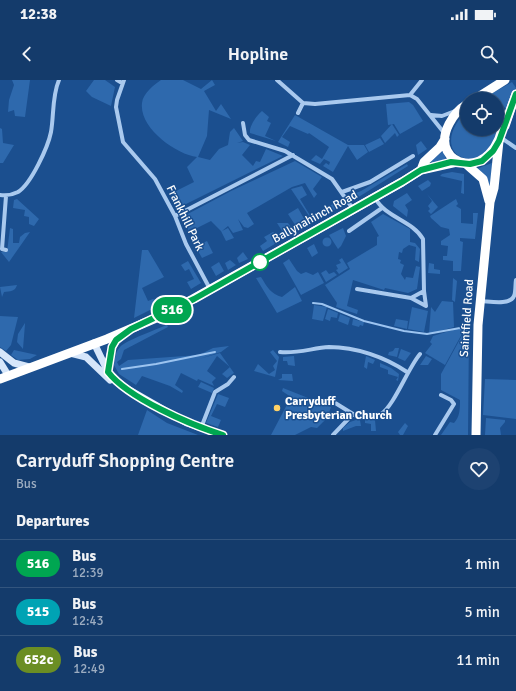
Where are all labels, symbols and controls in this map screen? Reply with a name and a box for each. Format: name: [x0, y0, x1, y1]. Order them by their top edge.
text: 12:38: [20, 5, 57, 23]
icon: back: [16, 43, 38, 65]
text: Hopline: [228, 43, 288, 65]
icon: search: [478, 43, 500, 65]
map controls: [460, 92, 504, 136]
button: locate: [460, 92, 504, 136]
street label: Frankhill Park: [163, 183, 207, 253]
street label: Ballynahinch Road: [270, 187, 360, 247]
unlabelled marker: [251, 253, 269, 271]
street label: Saintfield Road: [457, 279, 477, 357]
line badge: 516: [149, 297, 195, 323]
text: 516: [161, 301, 183, 318]
place label: Carryduff Presbyterian Church: [285, 394, 393, 423]
marker: Carryduff Presbyterian Church: [272, 403, 282, 413]
button: heart: [458, 448, 500, 490]
text: Carryduff Shopping Centre: [16, 449, 234, 473]
text: Bus: [16, 476, 37, 492]
text: Departures: [16, 512, 89, 530]
text: Bus: [72, 547, 96, 565]
text: 516: [27, 555, 49, 572]
text: 1 min: [464, 555, 500, 573]
text: 12:39: [72, 565, 104, 581]
text: Bus: [72, 595, 96, 613]
text: 515: [27, 603, 49, 620]
text: 5 min: [464, 603, 500, 621]
text: 12:43: [72, 613, 104, 629]
text: Bus: [73, 643, 97, 661]
text: 652c: [24, 651, 53, 668]
text: 11 min: [456, 651, 500, 669]
text: 12:49: [73, 661, 105, 677]

